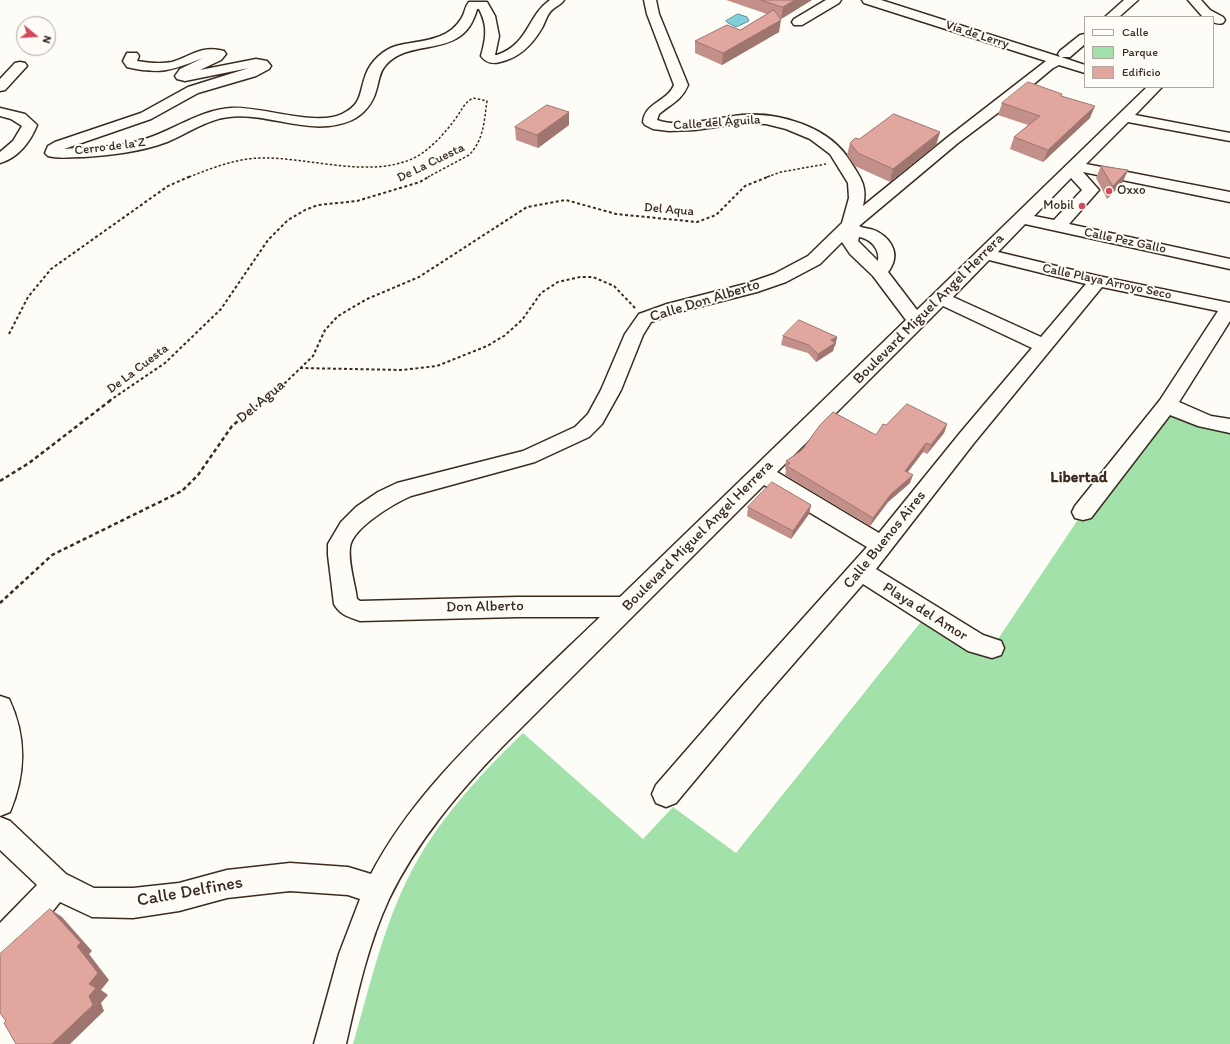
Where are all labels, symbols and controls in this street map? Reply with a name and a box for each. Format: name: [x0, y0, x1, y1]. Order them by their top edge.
north arrow: [16, 16, 56, 56]
legend: [1084, 16, 1214, 88]
street label: Vía de Lerry: [943, 17, 1011, 53]
text: Calle: [1122, 25, 1148, 39]
text: N: [40, 34, 54, 45]
text: Parque: [1122, 45, 1158, 59]
text: Edificio: [1122, 65, 1161, 79]
street label: Calle del Águila: [673, 112, 761, 134]
street label: Cerro de la Z: [74, 135, 146, 159]
street label: De La Cuesta: [395, 140, 467, 186]
place label: Oxxo: [1117, 183, 1146, 199]
marker: Oxxo: [1104, 186, 1114, 196]
place label: Mobil: [1043, 198, 1074, 214]
street label: Del Aqua: [643, 200, 695, 220]
marker: Mobil: [1077, 201, 1087, 211]
street label: Calle Pez Gallo: [1083, 225, 1167, 257]
street label: Boulevard Miguel Angel Herrera: [850, 230, 1008, 388]
street label: Calle Playa Arroyo Seco: [1041, 261, 1173, 303]
street label: Calle Don Alberto: [648, 276, 762, 326]
street label: De La Cuesta: [104, 341, 172, 397]
street label: Del Agua: [233, 377, 289, 427]
street label: Boulevard Miguel Angel Herrera: [619, 457, 777, 615]
district label: Libertad: [1050, 468, 1108, 488]
street label: Calle Buenos Aires: [840, 487, 930, 593]
street label: Playa del Amor: [879, 579, 971, 645]
street label: Don Alberto: [446, 597, 524, 617]
street label: Calle Delfines: [135, 872, 245, 912]

